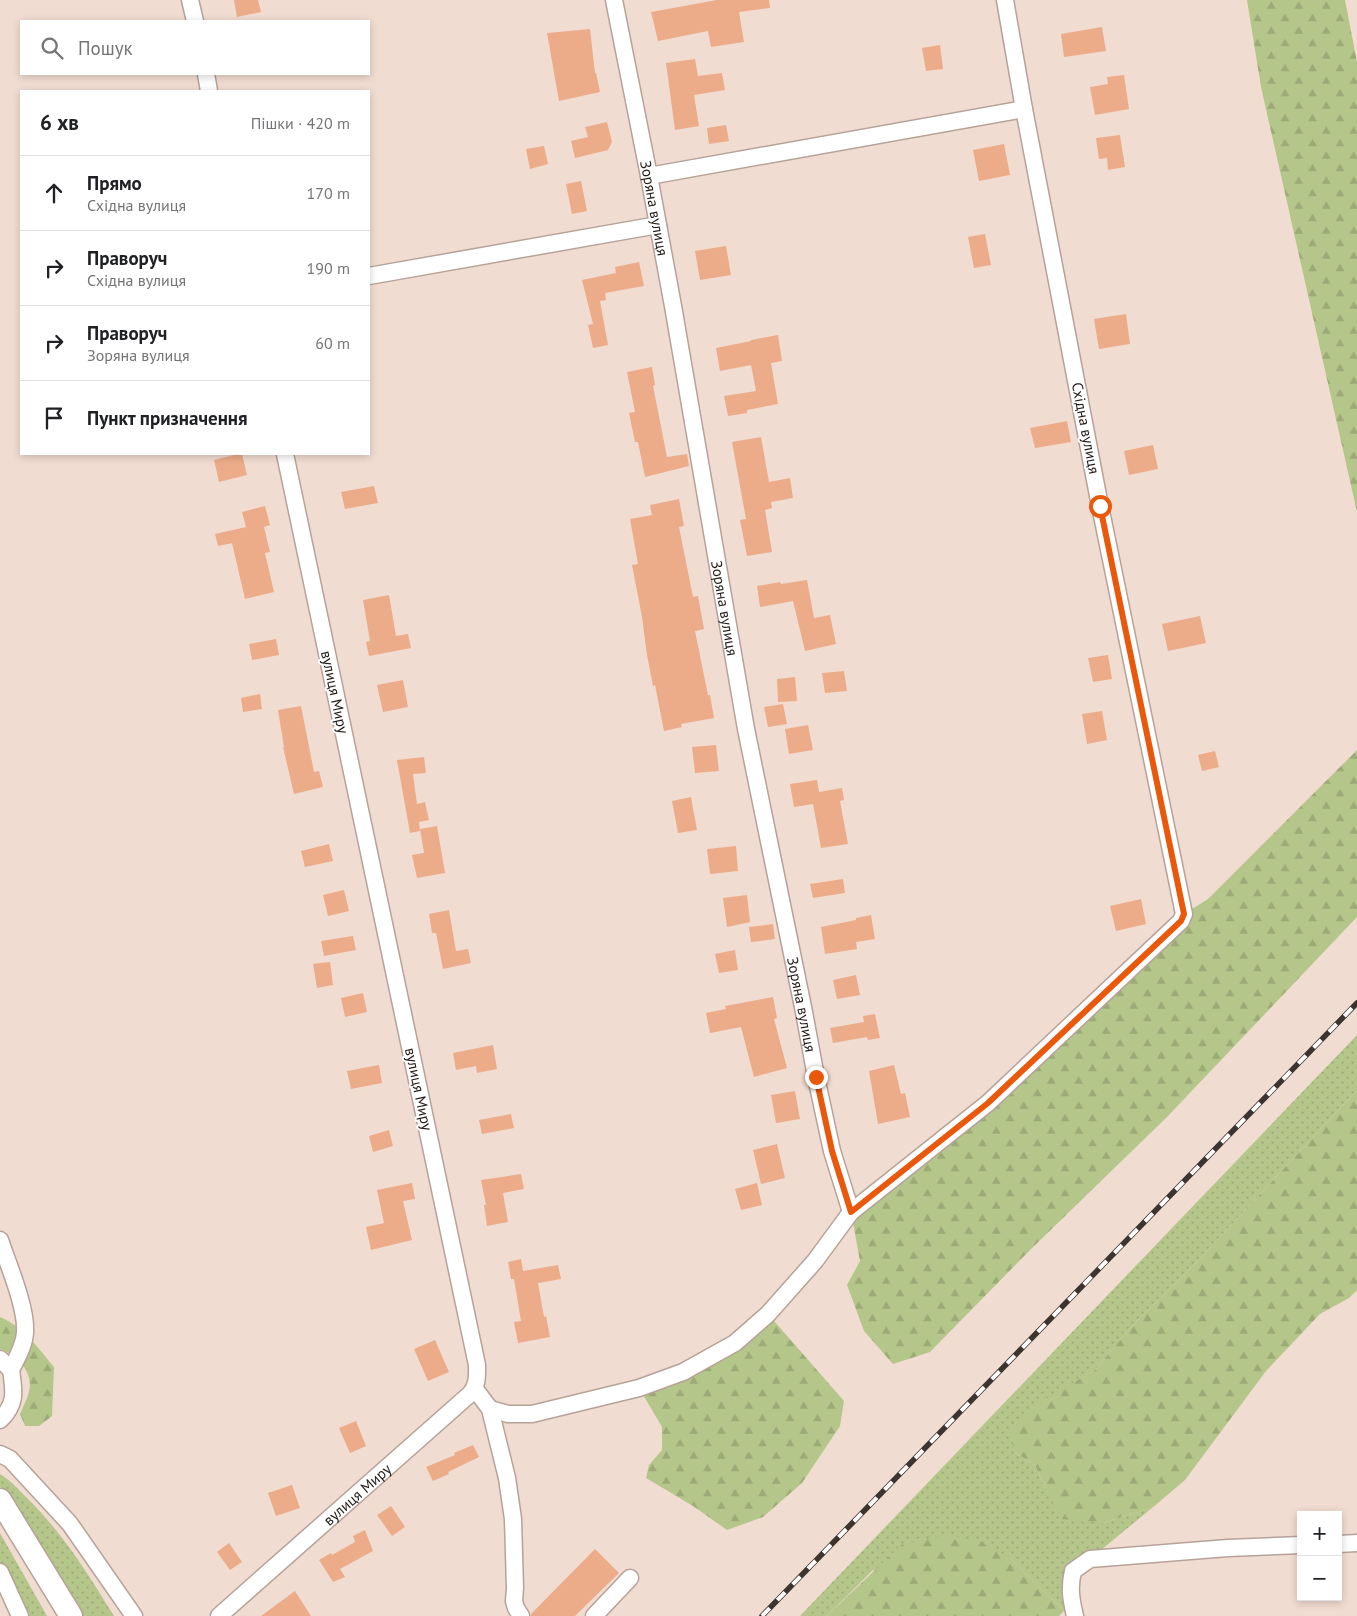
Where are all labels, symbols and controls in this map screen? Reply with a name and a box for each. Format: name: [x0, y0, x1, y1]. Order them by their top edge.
search box: [20, 20, 370, 75]
icon: search: [38, 34, 66, 62]
text: Пошук: [78, 36, 133, 60]
text: 6 хв: [40, 109, 79, 136]
text: Пішки · 420 m: [251, 113, 350, 133]
street label: Зоряна вулиця: [637, 159, 673, 257]
text: Прямо: [87, 171, 142, 195]
icon: ahead: [40, 179, 68, 207]
text: 170 m: [307, 183, 350, 203]
text: Східна вулиця: [87, 195, 186, 215]
text: Праворуч: [87, 246, 167, 270]
icon: right: [40, 254, 68, 282]
text: 190 m: [307, 258, 350, 278]
text: Східна вулиця: [87, 270, 186, 290]
text: Праворуч: [87, 321, 167, 345]
icon: right: [40, 329, 68, 357]
text: 60 m: [315, 333, 350, 353]
text: Зоряна вулиця: [87, 345, 190, 365]
street label: Східна вулиця: [1068, 381, 1104, 475]
icon: arrive: [40, 404, 68, 432]
text: Пункт призначення: [87, 406, 248, 430]
route start: [1089, 495, 1112, 518]
street label: Зоряна вулиця: [708, 559, 743, 657]
street label: вулиця Миру: [317, 649, 353, 735]
street label: Зоряна вулиця: [783, 955, 821, 1053]
street label: вулиця Миру: [401, 1046, 437, 1132]
route end: [805, 1066, 828, 1089]
street label: вулиця Миру: [319, 1459, 395, 1529]
map controls: [1297, 1511, 1342, 1601]
button: +: [1297, 1511, 1342, 1556]
button: −: [1297, 1556, 1342, 1601]

